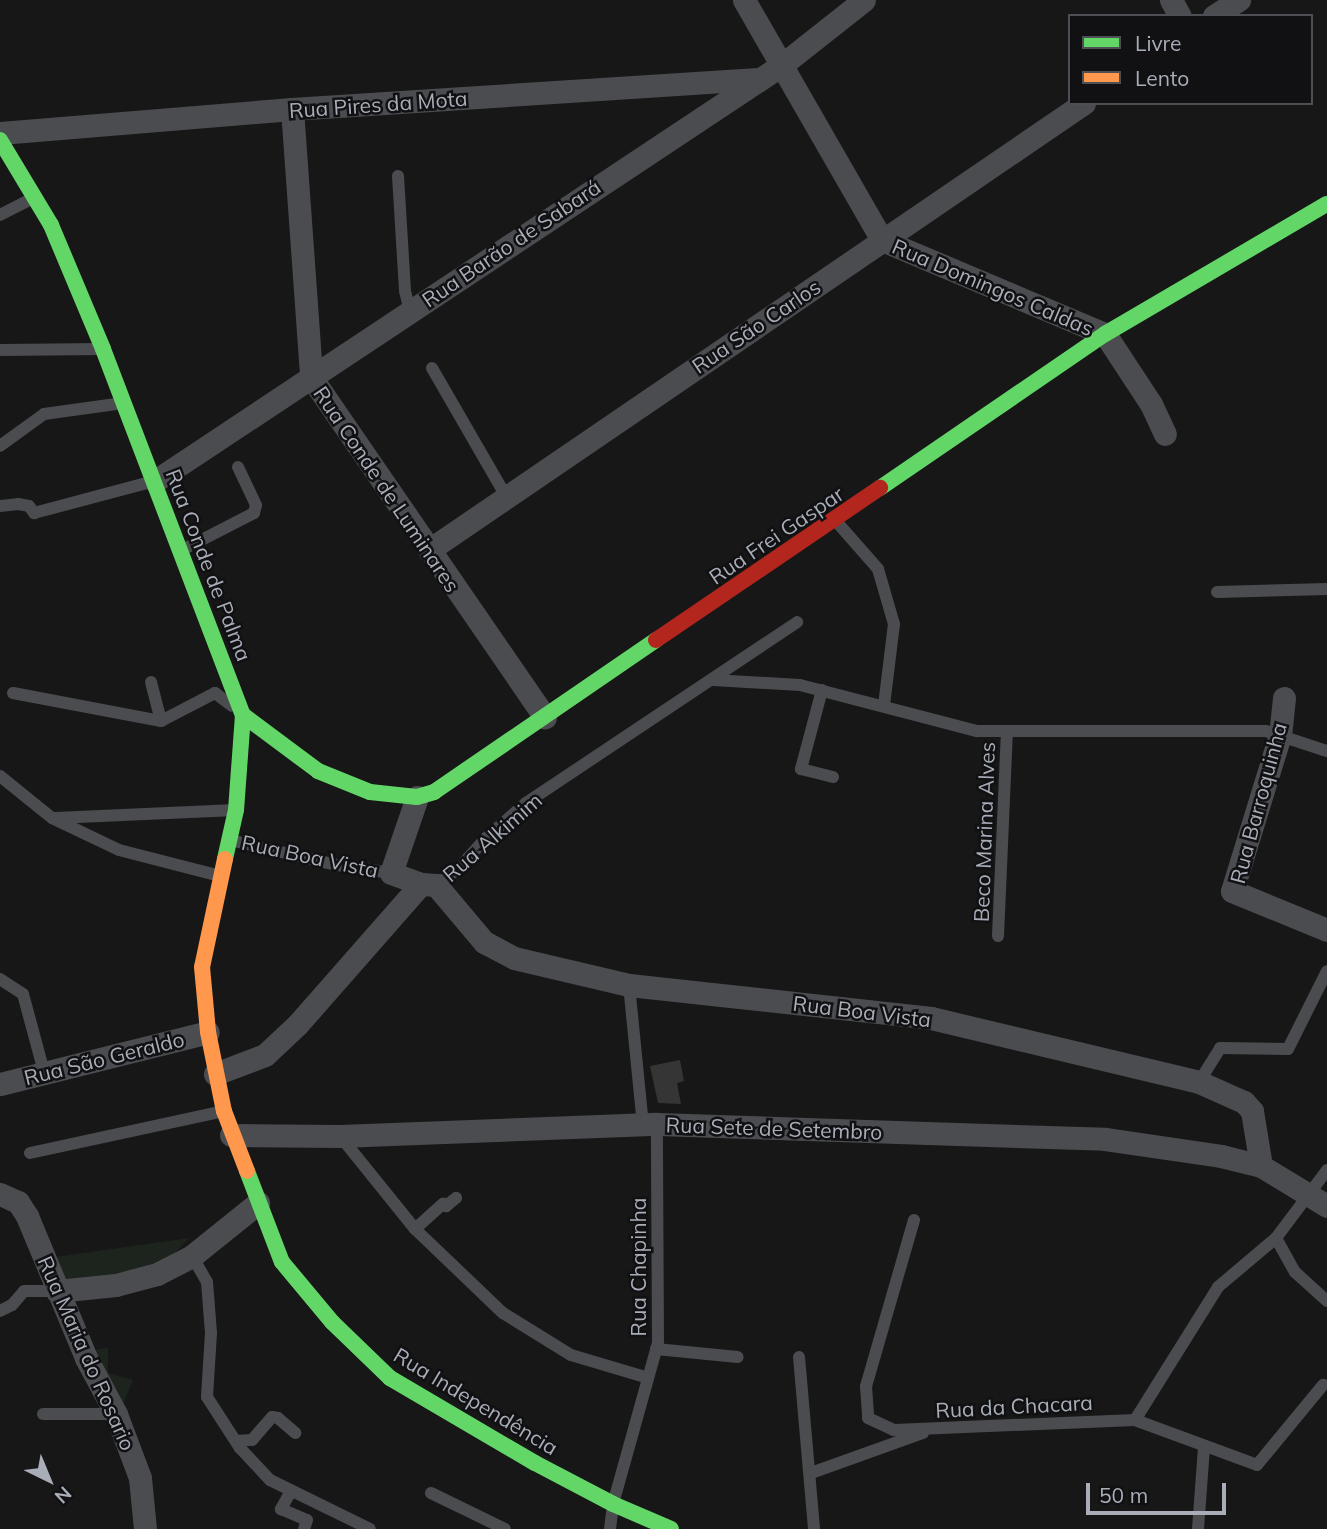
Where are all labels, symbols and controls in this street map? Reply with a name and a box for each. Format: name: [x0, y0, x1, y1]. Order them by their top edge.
legend: [1068, 14, 1313, 105]
text: Livre: [1135, 30, 1182, 56]
text: Lento: [1135, 65, 1189, 91]
street label: Rua Pires da Mota: [288, 85, 468, 123]
street label: Rua Barão de Sabará: [417, 174, 605, 312]
street label: Rua Domingos Caldas: [889, 233, 1097, 341]
street label: Rua São Carlos: [687, 274, 825, 378]
street label: Rua Conde de Luminares: [309, 381, 465, 597]
street label: Rua Conde de Palma: [161, 466, 257, 664]
street label: Rua Frei Gaspar: [704, 481, 848, 589]
street label: Rua Barroquinha: [1224, 720, 1292, 886]
street label: Beco Marina Alves: [968, 741, 1000, 923]
street label: Rua Alkimim: [437, 787, 547, 887]
street label: Rua Boa Vista: [239, 829, 381, 883]
street label: Rua Boa Vista: [791, 990, 933, 1032]
street label: Rua São Geraldo: [21, 1026, 187, 1090]
street label: Rua Sete de Setembro: [665, 1112, 883, 1144]
street label: Rua Chapinha: [625, 1198, 651, 1336]
street label: Rua Maria do Rosario: [33, 1252, 141, 1454]
street label: Rua Independência: [389, 1342, 563, 1460]
street label: Rua da Chacara: [935, 1389, 1093, 1423]
north arrow: [14, 1445, 84, 1515]
scale bar: [1089, 1470, 1229, 1514]
text: N: [50, 1482, 77, 1509]
text: 50 m: [1099, 1482, 1148, 1508]

